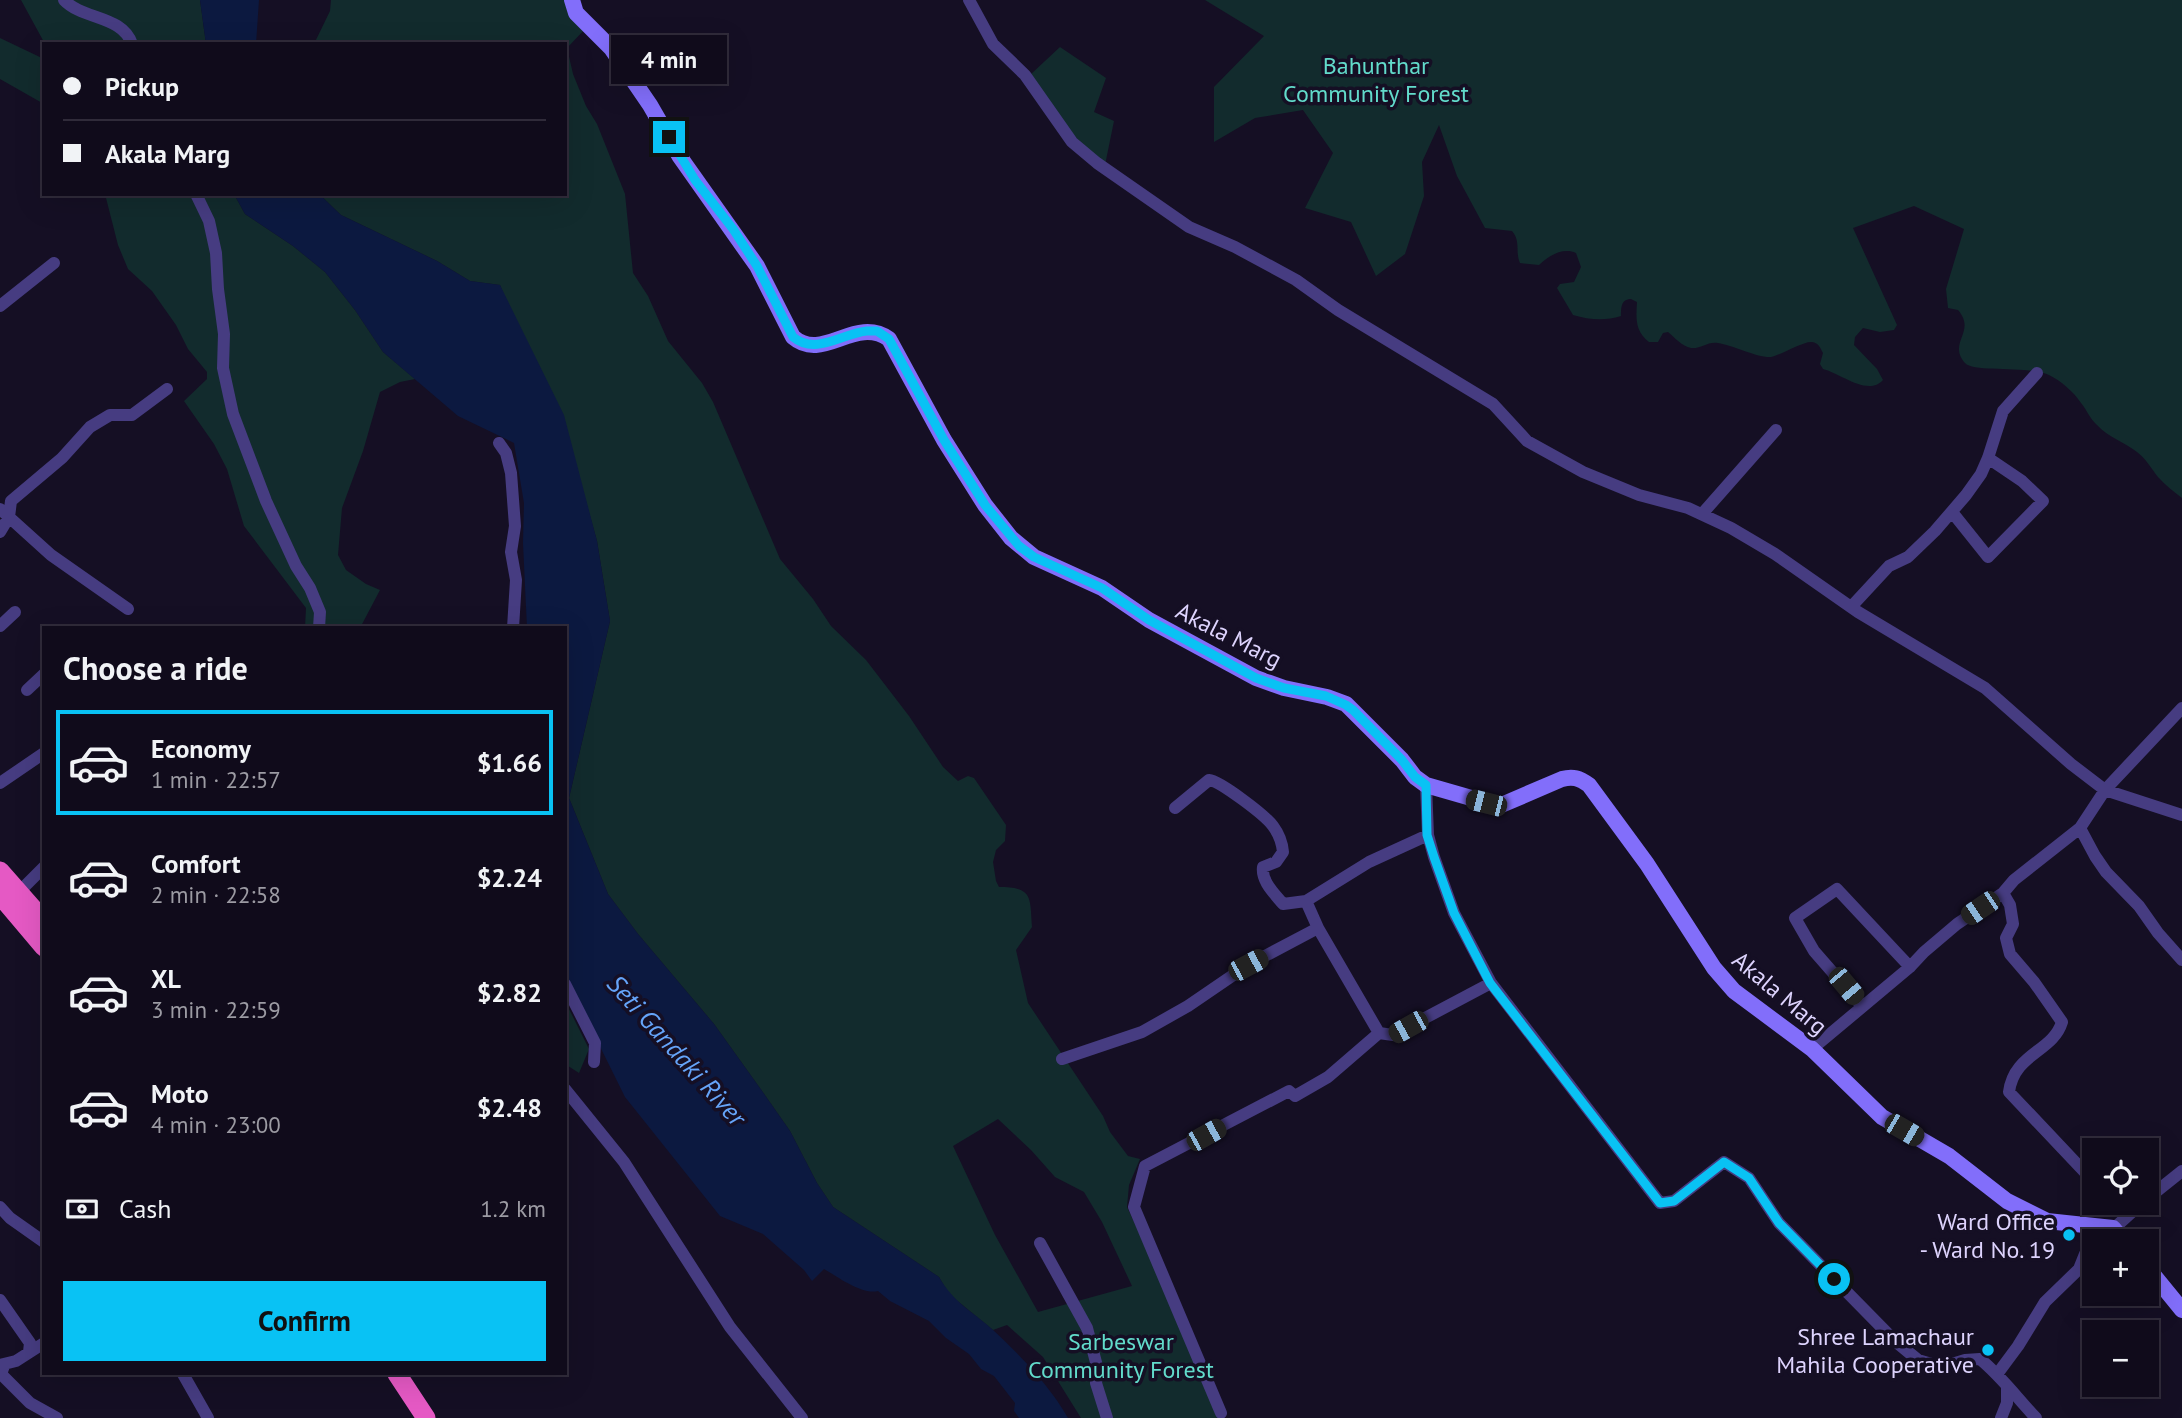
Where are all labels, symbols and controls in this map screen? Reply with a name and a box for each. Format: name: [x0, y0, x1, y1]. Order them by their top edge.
callout: 4 min: [611, 36, 727, 85]
text: 4 min: [641, 45, 697, 74]
park label: Bahunthar Community Forest: [1283, 50, 1469, 109]
text: Pickup: [105, 70, 179, 103]
route end: [653, 121, 685, 153]
text: Akala Marg: [105, 137, 230, 170]
street label: Akala Marg: [1171, 595, 1287, 675]
text: Choose a ride: [63, 647, 248, 689]
icon: car: [67, 731, 130, 794]
text: Economy: [151, 732, 251, 765]
text: $1.66: [477, 746, 542, 779]
text: 1 min · 22:57: [151, 765, 281, 794]
car: [1464, 788, 1509, 818]
icon: car: [67, 846, 130, 909]
text: Comfort: [151, 847, 241, 880]
text: $2.24: [477, 861, 542, 894]
text: 2 min · 22:58: [151, 880, 281, 909]
car: [1957, 888, 2004, 928]
street label: Akala Marg: [1726, 944, 1834, 1042]
car: [1225, 946, 1272, 984]
icon: car: [67, 961, 130, 1024]
text: XL: [151, 962, 181, 995]
car: [1825, 963, 1868, 1009]
water label: Seti Gandaki River: [600, 967, 755, 1134]
text: $2.82: [477, 976, 542, 1009]
text: 3 min · 22:59: [151, 995, 281, 1024]
car: [1385, 1008, 1432, 1046]
icon: car: [67, 1076, 130, 1139]
text: Moto: [151, 1077, 209, 1110]
text: $2.48: [477, 1091, 542, 1124]
text: 4 min · 23:00: [151, 1110, 281, 1139]
car: [1881, 1110, 1928, 1150]
car: [1183, 1116, 1230, 1154]
map controls: [2082, 1138, 2159, 1397]
button: locate: [2082, 1138, 2159, 1215]
icon: cash: [63, 1190, 101, 1228]
text: Cash: [119, 1192, 171, 1225]
text: 1.2 km: [480, 1194, 546, 1223]
place label: Ward Office - Ward No. 19: [1919, 1206, 2055, 1265]
marker: Ward Office - Ward No. 19: [2061, 1227, 2077, 1243]
button: +: [2082, 1229, 2159, 1306]
route start: [1818, 1263, 1850, 1295]
button: Confirm: [63, 1281, 546, 1361]
button: −: [2082, 1320, 2159, 1397]
place label: Shree Lamachaur Mahila Cooperative: [1776, 1321, 1974, 1380]
park label: Sarbeswar Community Forest: [1028, 1326, 1214, 1385]
marker: Shree Lamachaur Mahila Cooperative: [1980, 1342, 1996, 1358]

